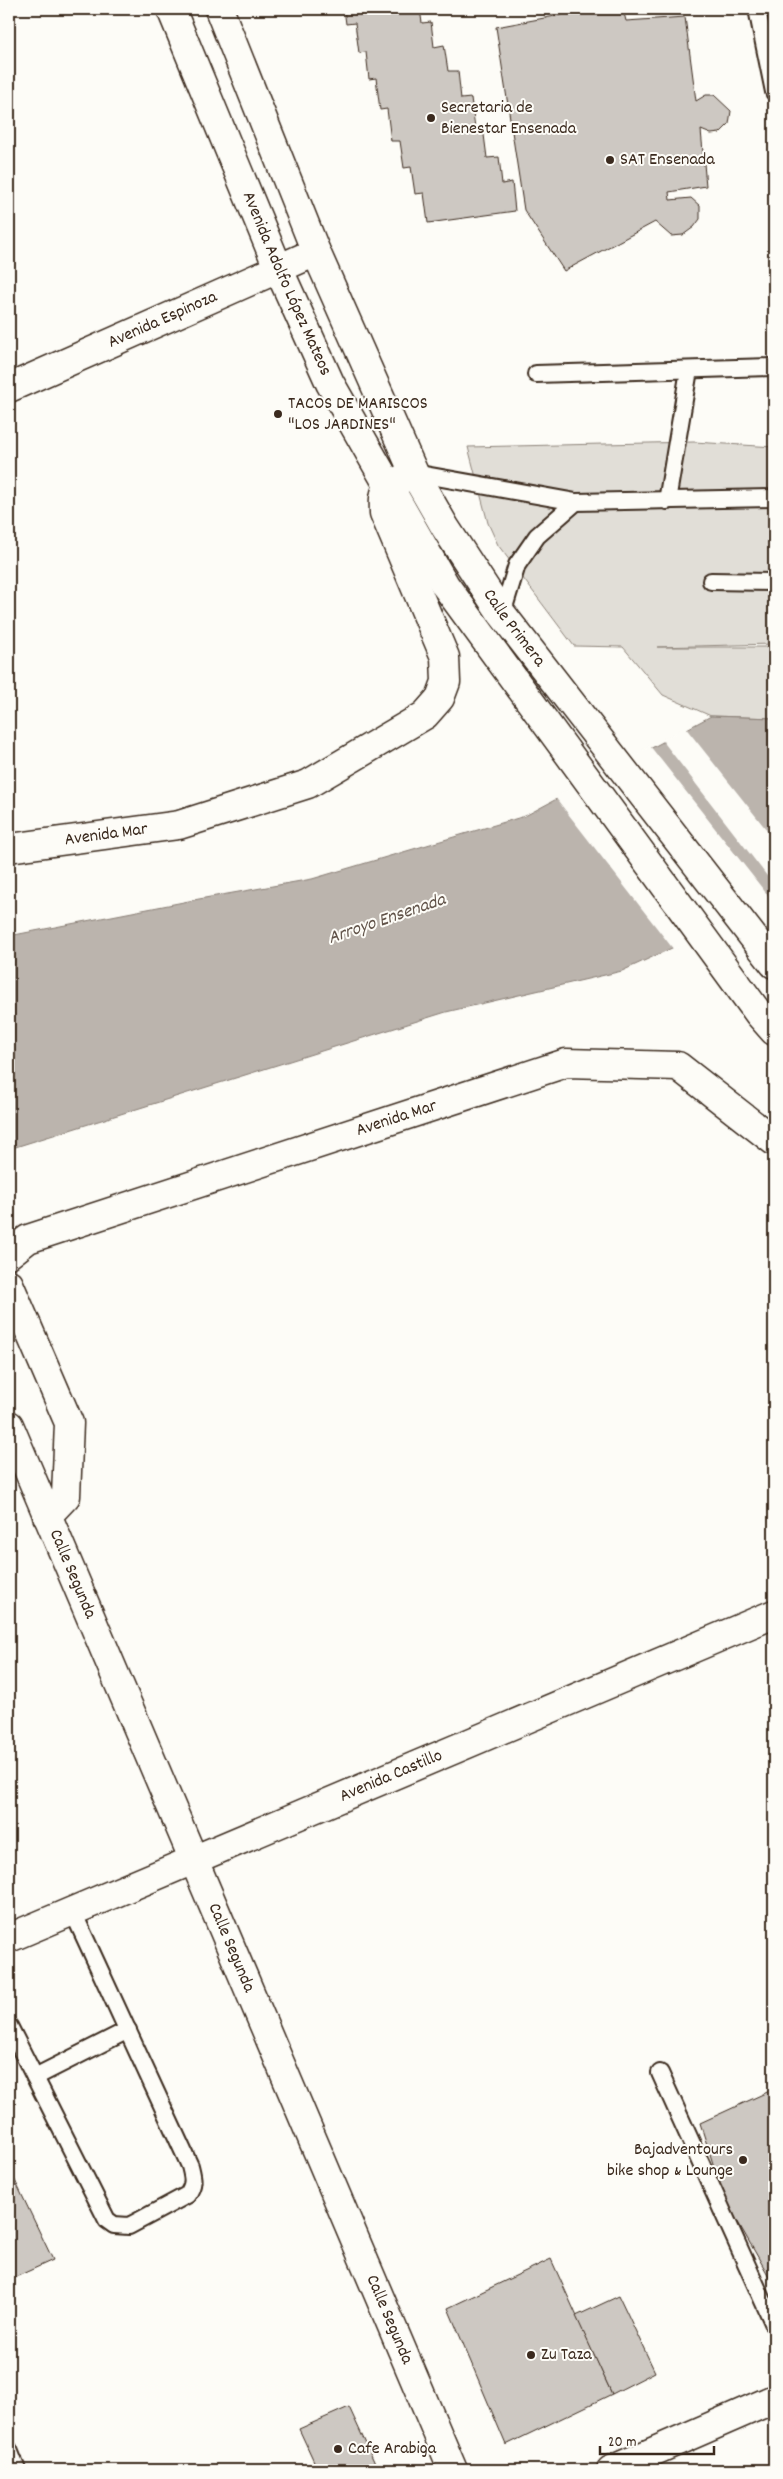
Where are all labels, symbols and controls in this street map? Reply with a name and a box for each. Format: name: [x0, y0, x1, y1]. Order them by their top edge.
place label: Secretaria de Bienestar Ensenada: [441, 96, 577, 142]
marker: Secretaria de Bienestar Ensenada: [425, 112, 437, 124]
place label: SAT Ensenada: [620, 148, 715, 173]
marker: SAT Ensenada: [604, 154, 616, 166]
street label: Avenida Adolfo López Mateos: [235, 188, 338, 380]
street label: Avenida Espinoza: [104, 285, 222, 355]
place label: TACOS DE MARISCOS "LOS JARDINES": [288, 392, 428, 438]
marker: TACOS DE MARISCOS "LOS JARDINES": [272, 408, 284, 420]
street label: Calle Primera: [476, 584, 552, 673]
street label: Avenida Mar: [63, 817, 150, 853]
water label: Arroyo Ensenada: [325, 887, 450, 953]
street label: Avenida Mar: [353, 1093, 440, 1143]
street label: Calle Segunda: [42, 1526, 103, 1623]
street label: Avenida Castillo: [336, 1743, 446, 1809]
street label: Calle Segunda: [201, 1899, 261, 1997]
place label: Bajadventours bike shop & Lounge: [607, 2138, 733, 2184]
marker: Bajadventours bike shop & Lounge: [737, 2154, 749, 2166]
street label: Calle Segunda: [359, 2271, 419, 2369]
place label: Zu Taza: [541, 2343, 592, 2368]
marker: Zu Taza: [525, 2349, 537, 2361]
scale bar: [600, 2424, 714, 2456]
text: 20 m: [608, 2432, 636, 2454]
place label: Cafe Arabiga: [348, 2437, 437, 2462]
marker: Cafe Arabiga: [332, 2443, 344, 2455]

